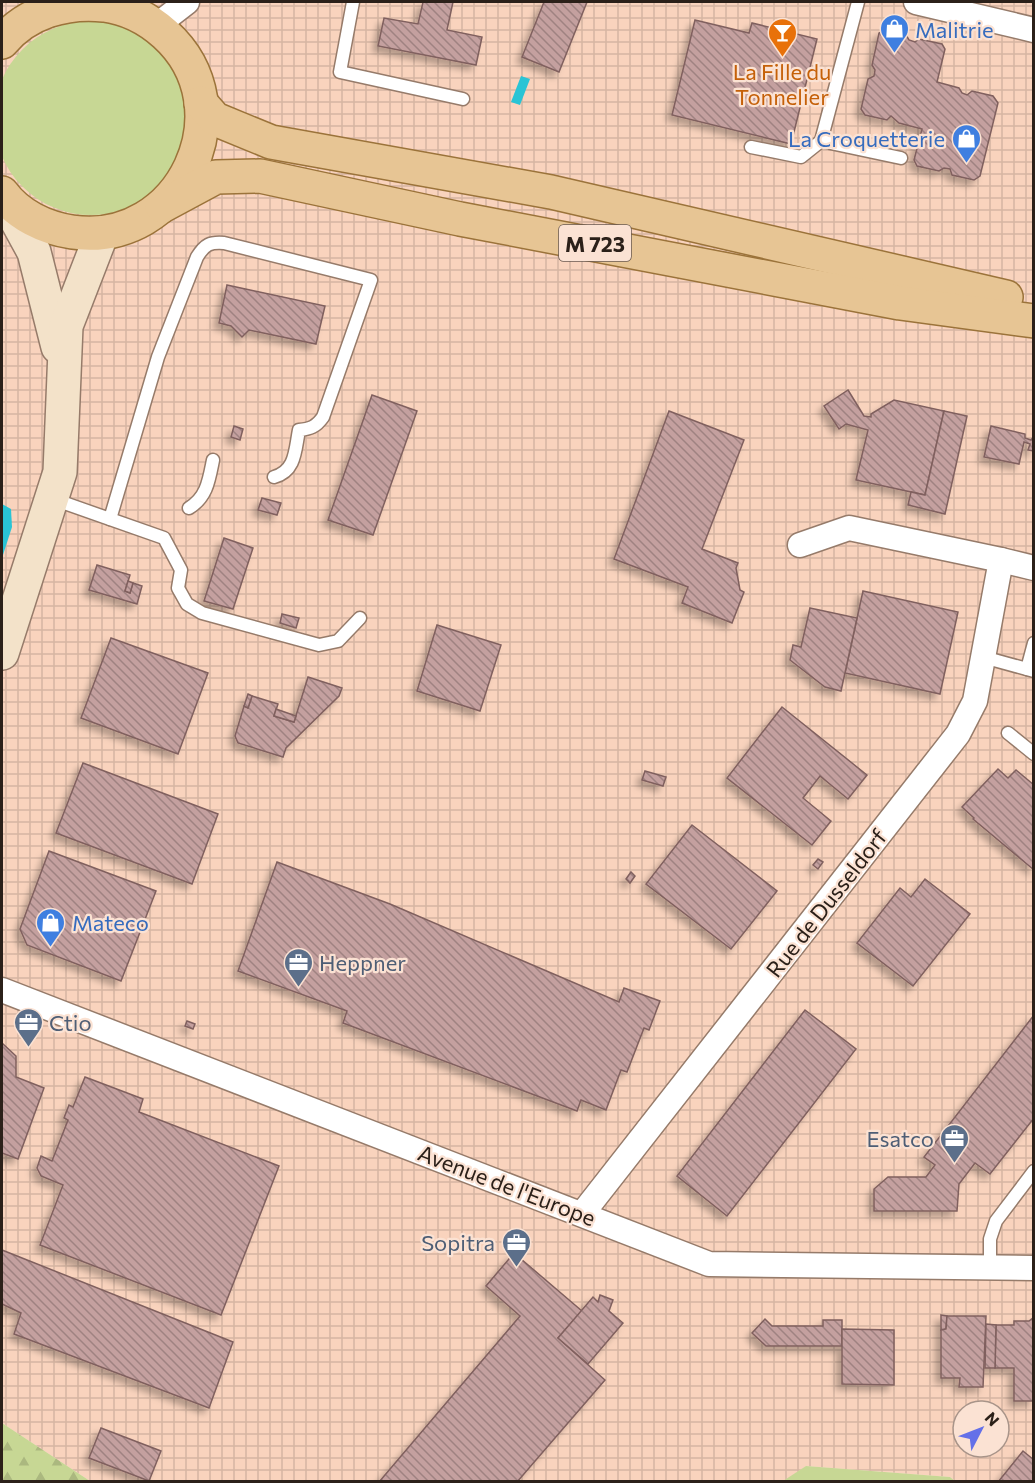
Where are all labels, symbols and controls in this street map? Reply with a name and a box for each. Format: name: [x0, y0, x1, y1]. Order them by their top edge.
shop icon: Malitrie: [878, 13, 910, 55]
bar icon: La Fille du Tonnelier: [766, 16, 798, 58]
place label: Malitrie: [915, 16, 994, 43]
place label: La Fille du Tonnelier: [733, 58, 831, 110]
shop icon: La Croquetterie: [950, 122, 982, 164]
place label: La Croquetterie: [788, 125, 945, 152]
road number: M 723: [559, 225, 631, 261]
street label: Rue de Dusseldorf: [760, 823, 892, 982]
shop icon: Mateco: [35, 906, 67, 948]
place label: Mateco: [72, 909, 149, 936]
office icon: Heppner: [282, 946, 314, 988]
place label: Heppner: [319, 949, 406, 976]
office icon: Ctio: [12, 1006, 44, 1048]
place label: Ctio: [49, 1009, 92, 1036]
office icon: Esatco: [939, 1122, 971, 1164]
place label: Esatco: [867, 1125, 934, 1152]
street label: Avenue de l'Europe: [415, 1139, 599, 1231]
office icon: Sopitra: [500, 1226, 532, 1268]
place label: Sopitra: [421, 1229, 495, 1256]
north arrow: [951, 1399, 1011, 1459]
text: N: [981, 1408, 1004, 1429]

